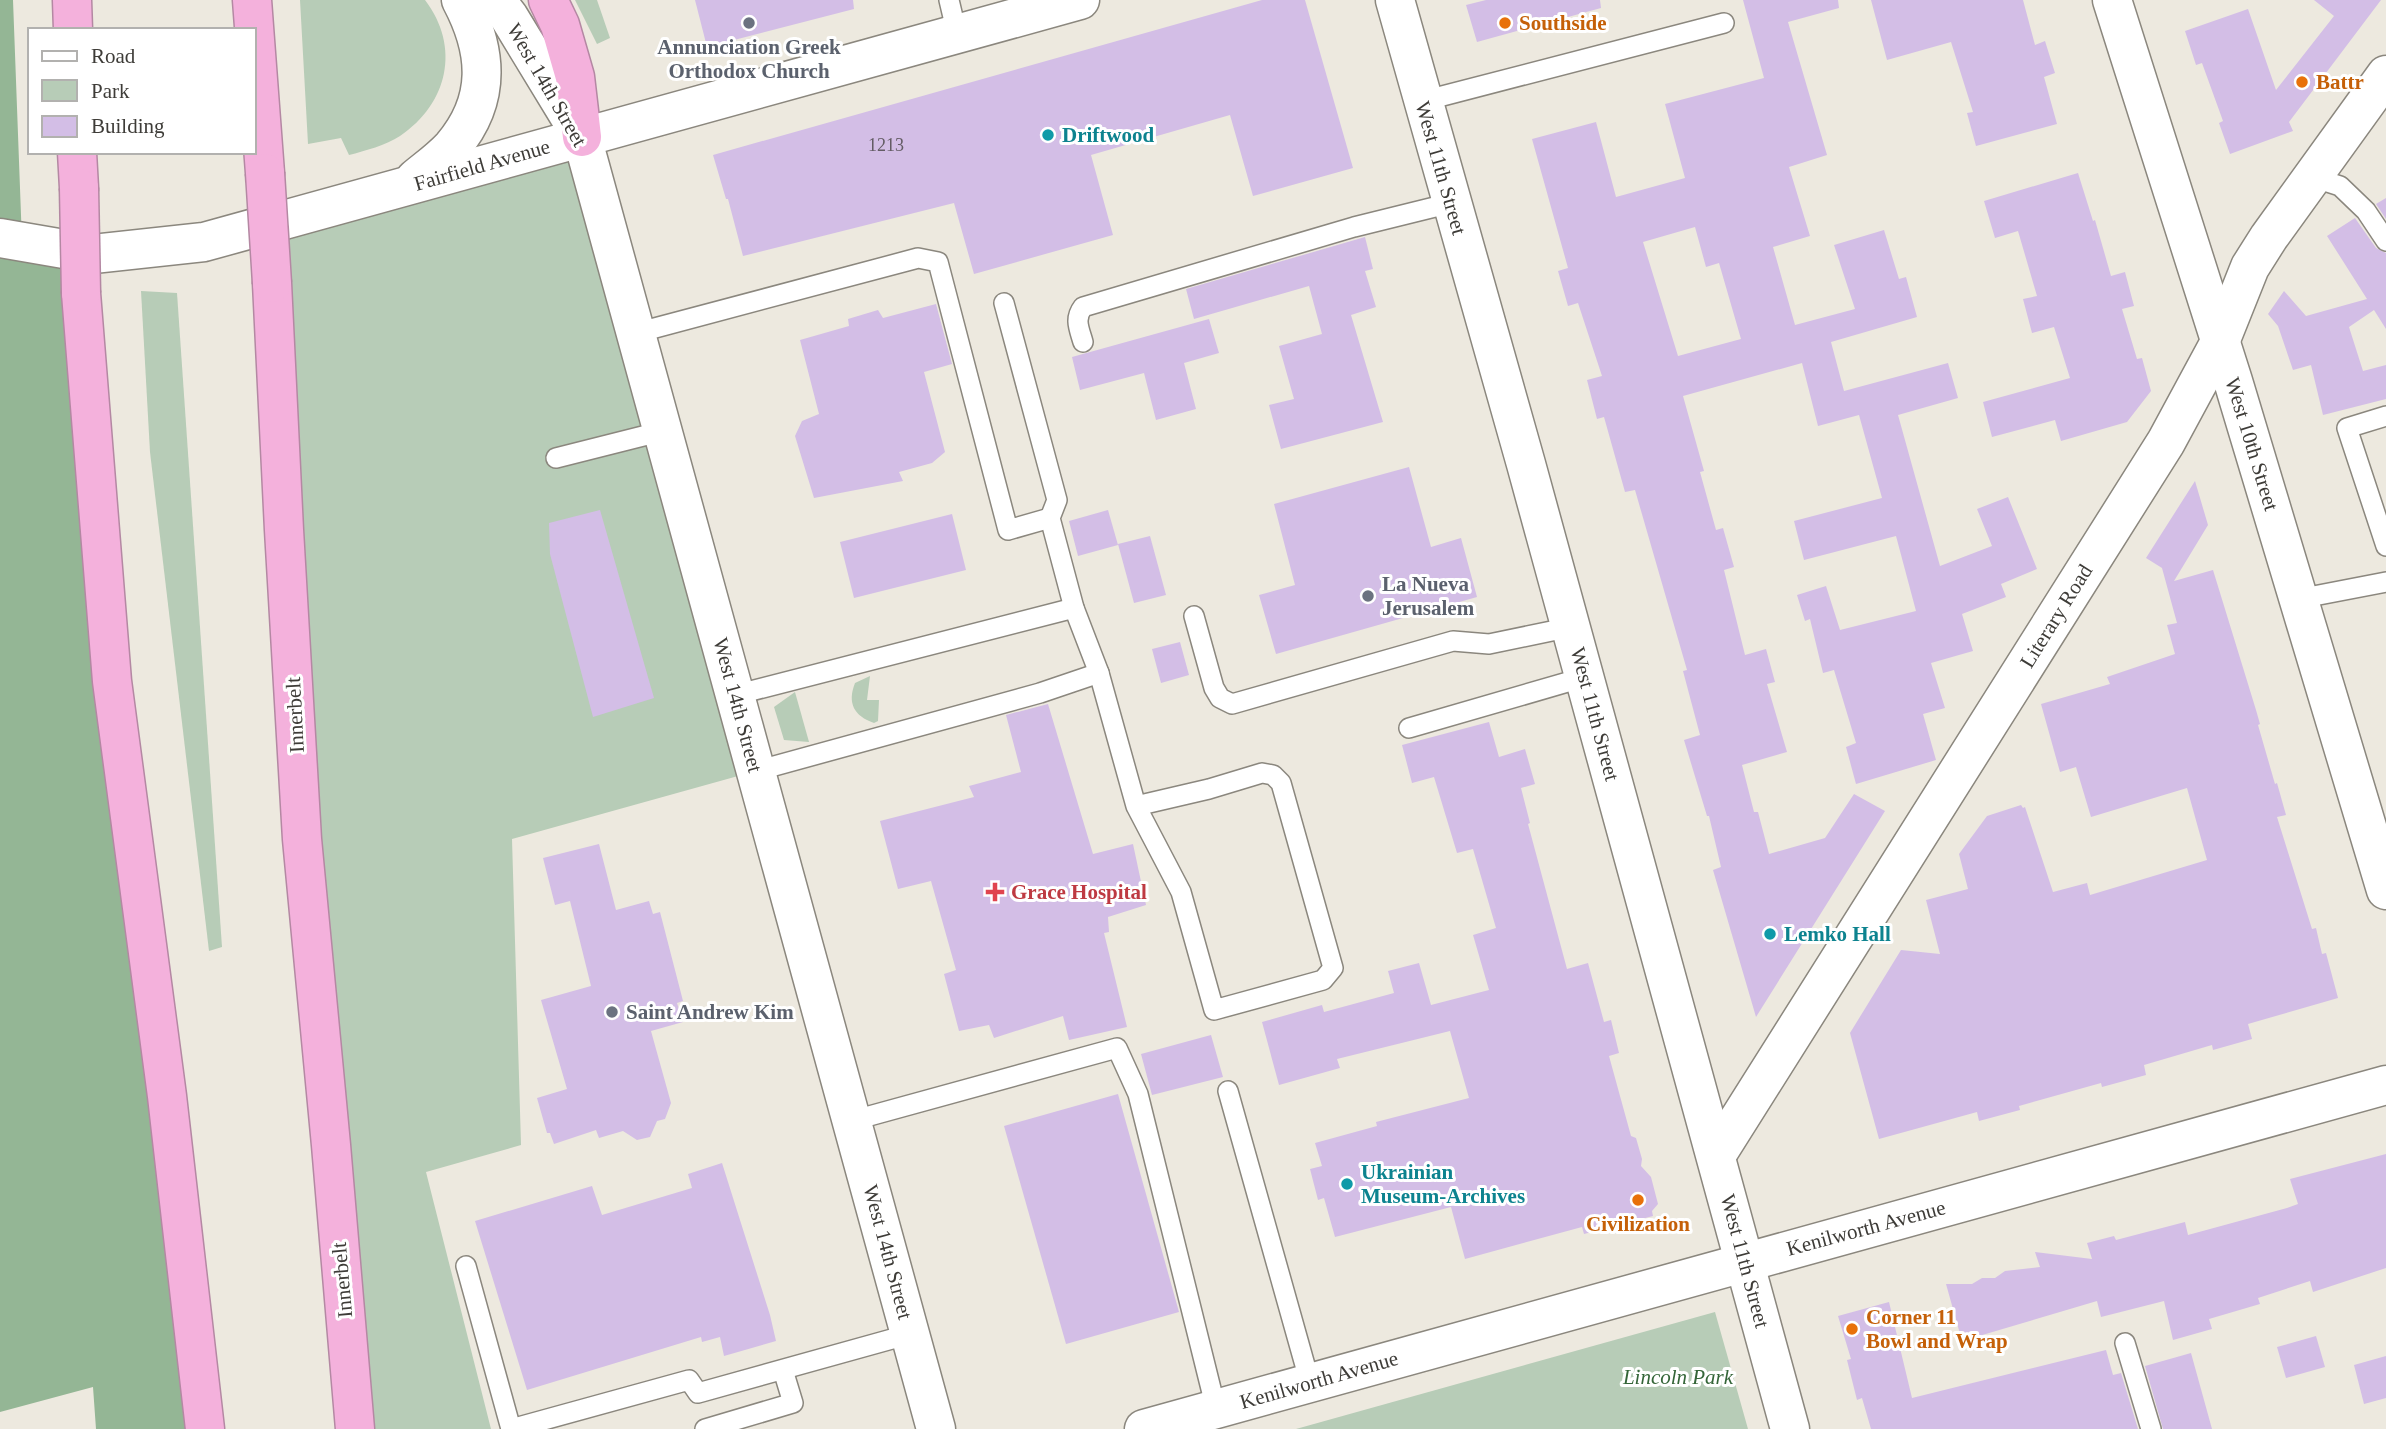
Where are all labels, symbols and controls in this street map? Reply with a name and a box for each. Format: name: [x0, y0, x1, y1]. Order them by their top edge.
place label: Southside: [1519, 11, 1607, 35]
marker: Annunciation Greek Orthodox Church: [741, 15, 757, 31]
marker: Southside: [1497, 15, 1513, 31]
street label: West 14th Street: [502, 19, 592, 151]
legend: [28, 28, 256, 154]
place label: Annunciation Greek Orthodox Church: [657, 35, 841, 83]
text: Road: [91, 44, 136, 68]
place label: Battr: [2316, 70, 2364, 94]
marker: Battr: [2294, 74, 2310, 90]
text: Park: [91, 79, 130, 103]
street label: West 11th Street: [1411, 99, 1472, 238]
text: Building: [91, 114, 165, 138]
place label: Driftwood: [1062, 123, 1154, 147]
marker: Driftwood: [1040, 127, 1056, 143]
street label: Fairfield Avenue: [411, 134, 553, 196]
house number: 1213: [868, 135, 904, 155]
street label: West 10th Street: [2220, 374, 2284, 514]
street label: Literary Road: [2015, 560, 2097, 672]
place label: La Nueva Jerusalem: [1382, 572, 1475, 620]
marker: La Nueva Jerusalem: [1360, 588, 1376, 604]
street label: West 14th Street: [709, 635, 768, 775]
street label: West 11th Street: [1566, 644, 1624, 784]
street label: Innerbelt: [281, 676, 309, 753]
place label: Grace Hospital: [1011, 880, 1147, 904]
marker: Grace Hospital: [985, 882, 1005, 902]
place label: Lemko Hall: [1784, 922, 1891, 946]
marker: Lemko Hall: [1762, 926, 1778, 942]
place label: Saint Andrew Kim: [626, 1000, 794, 1024]
marker: Saint Andrew Kim: [604, 1004, 620, 1020]
place label: Ukrainian Museum-Archives: [1361, 1160, 1525, 1208]
marker: Ukrainian Museum-Archives: [1339, 1176, 1355, 1192]
street label: West 14th Street: [859, 1182, 918, 1322]
street label: West 11th Street: [1716, 1191, 1774, 1331]
marker: Civilization: [1630, 1192, 1646, 1208]
street label: Kenilworth Avenue: [1784, 1195, 1948, 1261]
place label: Civilization: [1586, 1212, 1690, 1236]
street label: Innerbelt: [327, 1241, 357, 1319]
place label: Corner 11 Bowl and Wrap: [1866, 1305, 2008, 1353]
marker: Corner 11 Bowl and Wrap: [1844, 1321, 1860, 1337]
street label: Kenilworth Avenue: [1237, 1346, 1401, 1414]
park label: Lincoln Park: [1622, 1365, 1734, 1389]

